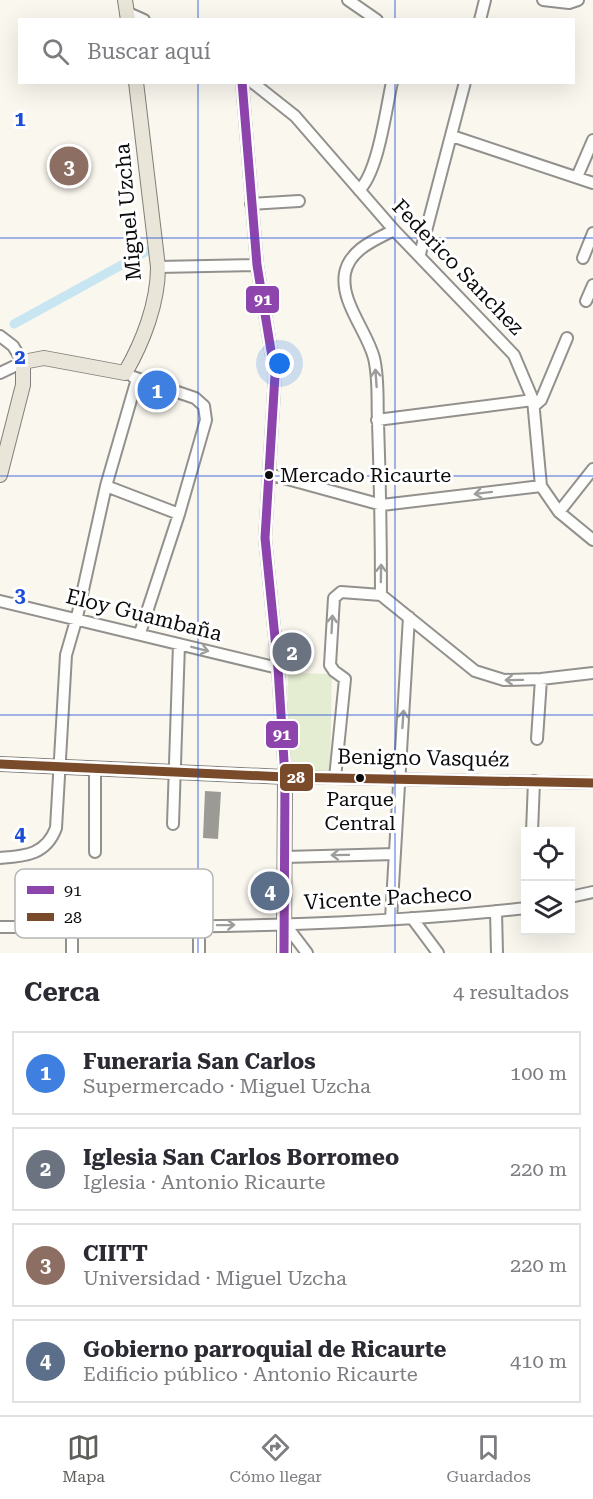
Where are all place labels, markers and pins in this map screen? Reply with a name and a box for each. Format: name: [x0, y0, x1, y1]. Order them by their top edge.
pin: 3: [50, 144, 88, 188]
pin: 1: [138, 368, 176, 412]
place label: Mercado Ricaurte: [280, 463, 451, 487]
marker: Mercado Ricaurte: [263, 469, 275, 481]
pin: 2: [272, 630, 312, 674]
marker: Parque Central: [354, 772, 366, 784]
place label: Parque Central: [325, 787, 395, 835]
pin: 4: [250, 868, 290, 914]

